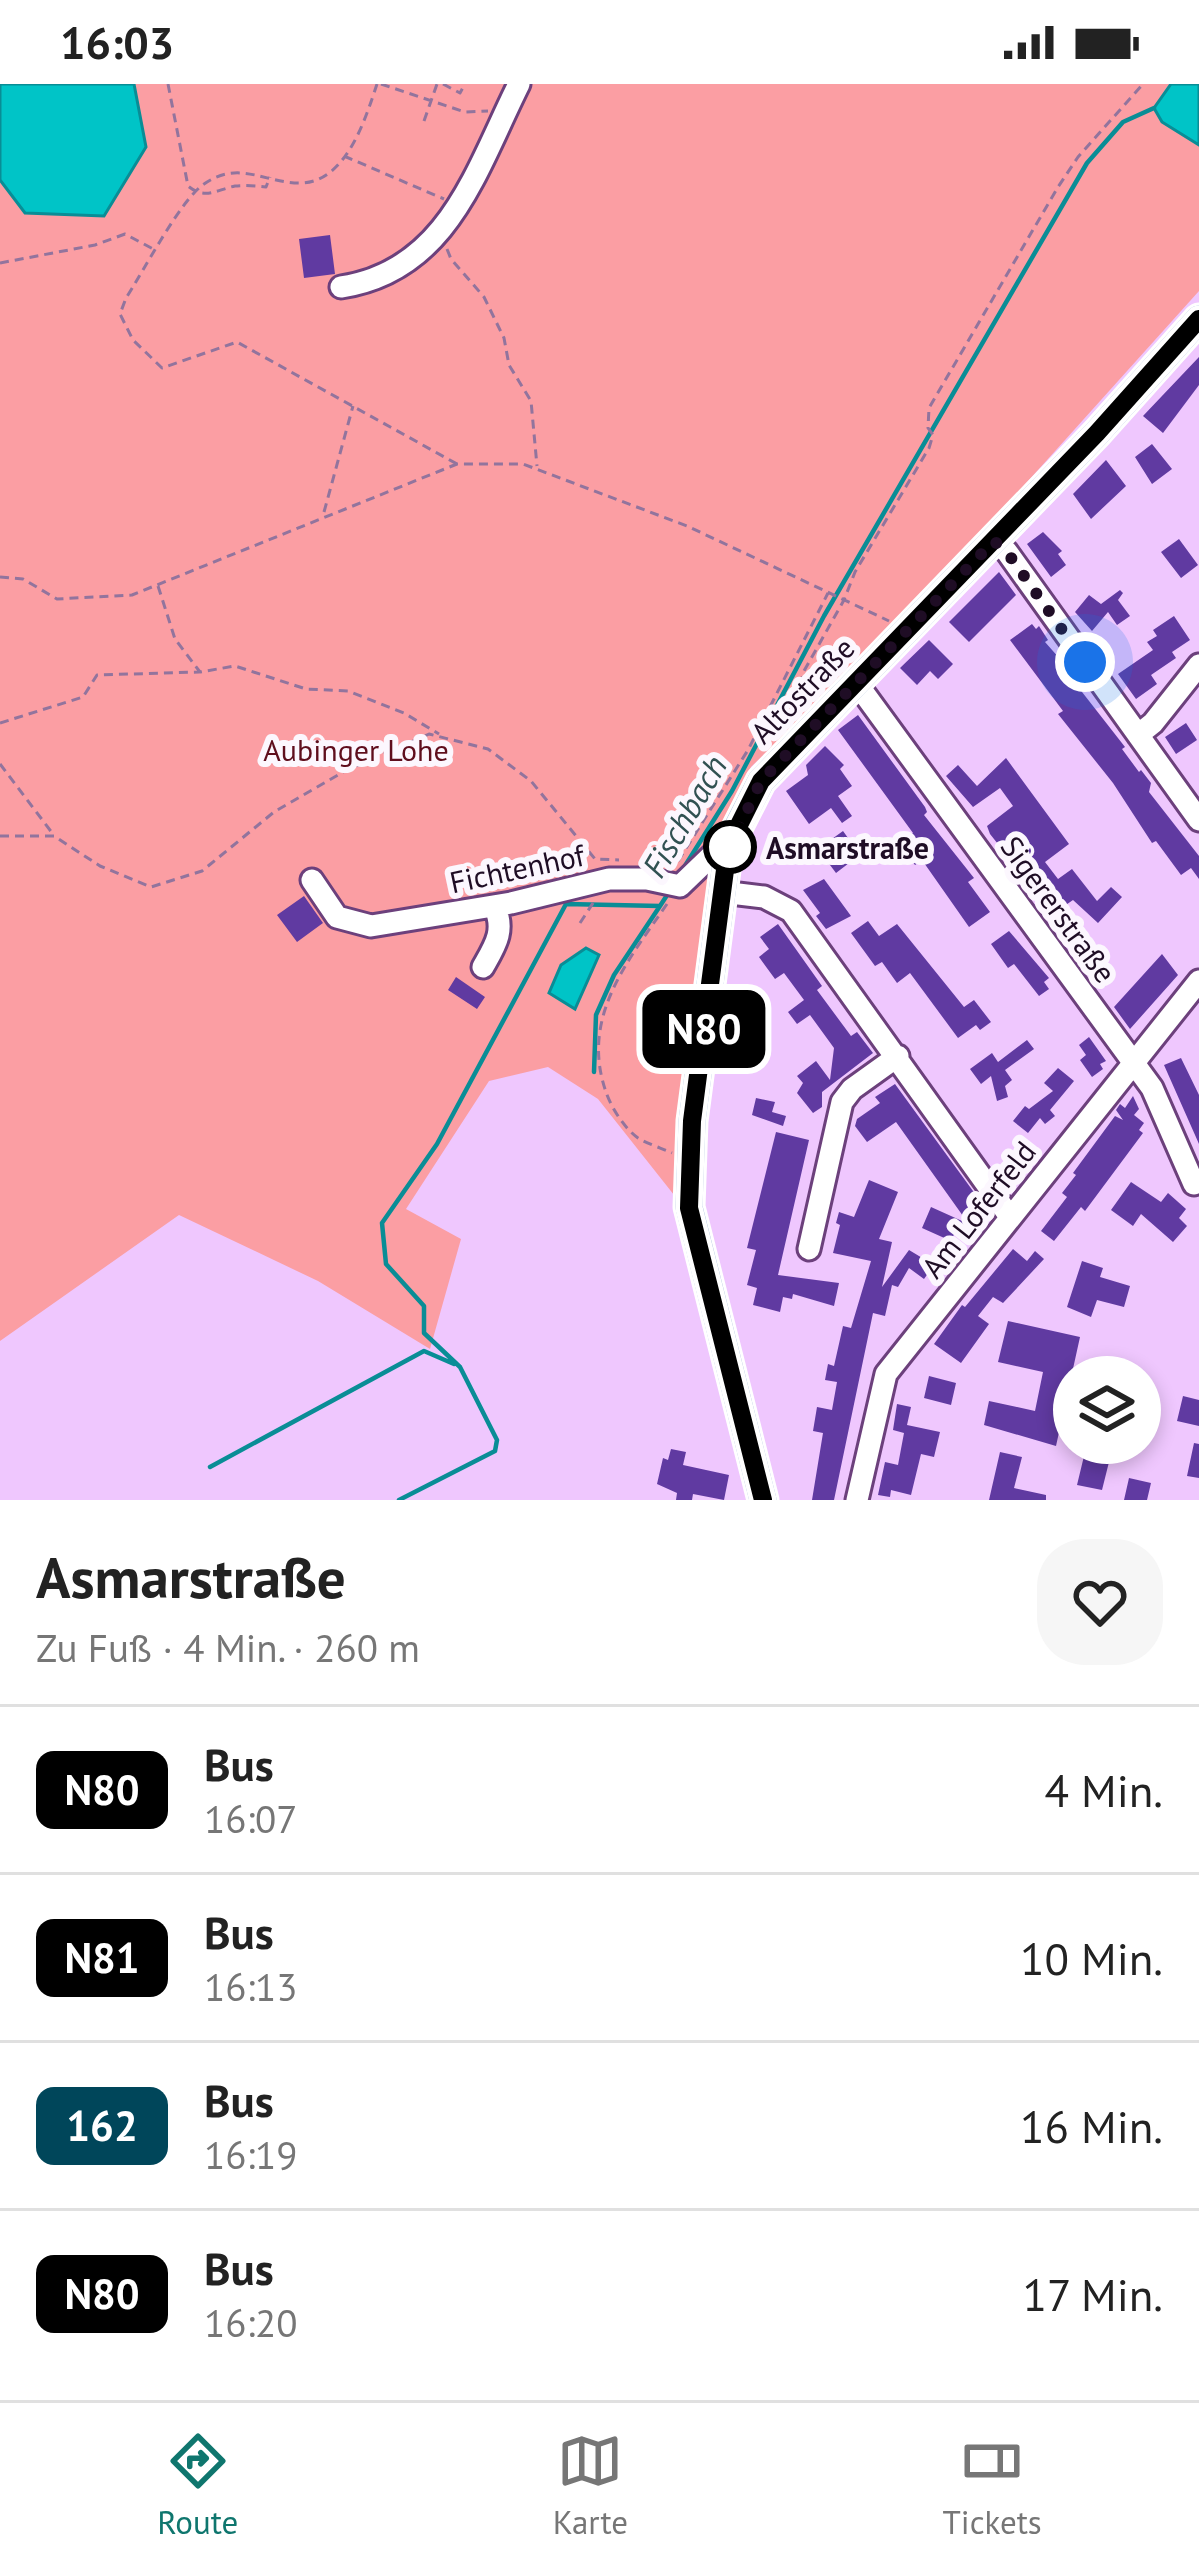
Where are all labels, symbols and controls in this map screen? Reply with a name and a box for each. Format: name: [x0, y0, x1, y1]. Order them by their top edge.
text: 16:03: [60, 13, 174, 71]
street label: Altostraße: [742, 629, 862, 751]
your location: [1055, 632, 1115, 692]
park label: Aubinger Lohe: [263, 730, 449, 769]
water label: Fischbach: [632, 747, 736, 885]
marker: Asmarstraße: [705, 822, 755, 872]
place label: Asmarstraße: [766, 828, 929, 867]
street label: Sigererstraße: [993, 828, 1125, 990]
street label: Fichtenhof: [446, 834, 589, 901]
line badge: N80: [635, 990, 773, 1068]
text: N80: [666, 1001, 742, 1056]
street label: Am Loferfeld: [912, 1133, 1044, 1285]
map controls: [1053, 1356, 1161, 1464]
button: layers: [1053, 1356, 1161, 1464]
button: heart: [1037, 1539, 1163, 1665]
text: Asmarstraße: [36, 1540, 346, 1614]
text: Zu Fuß · 4 Min. · 260 m: [36, 1622, 420, 1673]
text: Bus: [204, 1735, 274, 1793]
text: 4 Min.: [1045, 1761, 1163, 1819]
text: N80: [64, 1762, 140, 1817]
text: 16:07: [204, 1793, 298, 1844]
text: Bus: [204, 1903, 274, 1961]
text: 10 Min.: [1020, 1929, 1163, 1987]
text: N81: [64, 1930, 140, 1985]
text: 16:13: [204, 1961, 298, 2012]
text: Bus: [204, 2071, 274, 2129]
text: 16 Min.: [1020, 2097, 1163, 2155]
text: 162: [66, 2098, 138, 2153]
text: 16:19: [204, 2129, 298, 2180]
text: Bus: [204, 2239, 274, 2297]
text: 17 Min.: [1022, 2265, 1163, 2323]
text: N80: [64, 2266, 140, 2321]
text: 16:20: [204, 2297, 298, 2348]
tab: Route: [157, 2428, 238, 2543]
tab: Karte: [553, 2428, 628, 2543]
tab: Tickets: [942, 2428, 1042, 2543]

